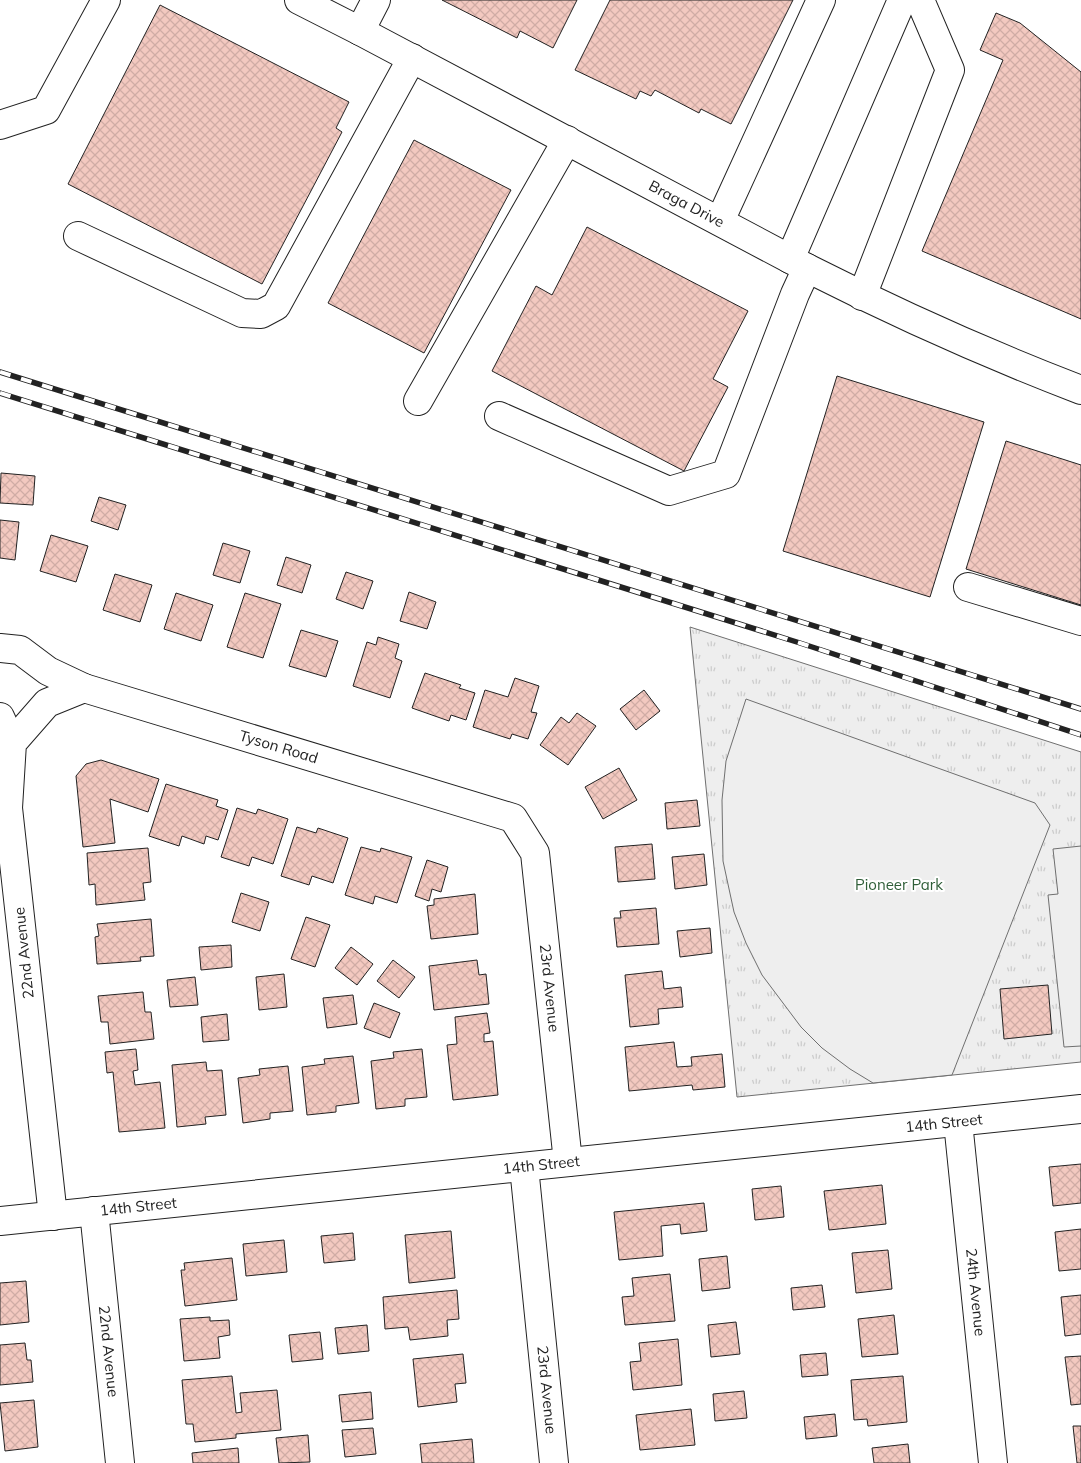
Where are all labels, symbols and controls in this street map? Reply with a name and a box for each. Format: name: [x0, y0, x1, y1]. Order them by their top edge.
street label: Braga Drive: [646, 176, 728, 231]
street label: Tyson Road: [237, 726, 320, 767]
park label: Pioneer Park: [855, 875, 943, 894]
street label: 22nd Avenue: [9, 906, 38, 1000]
street label: 23rd Avenue: [536, 943, 564, 1033]
street label: 14th Street: [904, 1109, 983, 1136]
street label: 14th Street: [501, 1151, 581, 1178]
street label: 14th Street: [99, 1193, 178, 1220]
street label: 24th Avenue: [962, 1247, 990, 1337]
street label: 22nd Avenue: [95, 1304, 123, 1398]
street label: 23rd Avenue: [533, 1345, 561, 1435]

